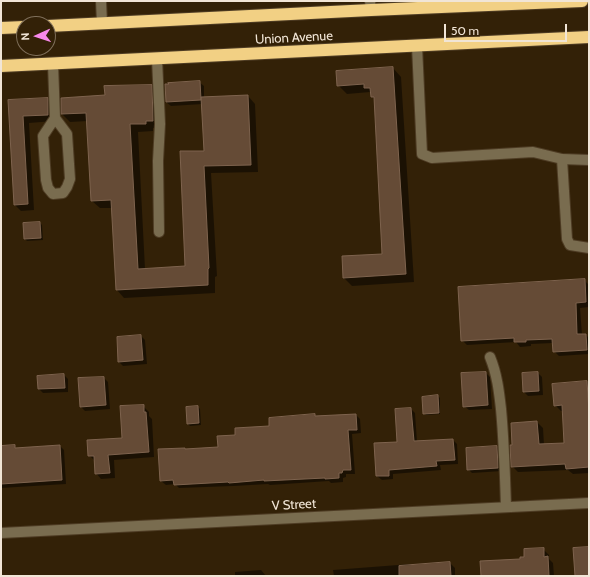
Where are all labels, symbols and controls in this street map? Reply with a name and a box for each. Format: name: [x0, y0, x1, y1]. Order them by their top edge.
north arrow: [16, 16, 56, 56]
scale bar: [446, 16, 569, 42]
text: 50 m: [451, 23, 479, 38]
street label: Union Avenue: [255, 28, 333, 48]
text: N: [18, 32, 32, 41]
street label: V Street: [271, 496, 317, 514]

